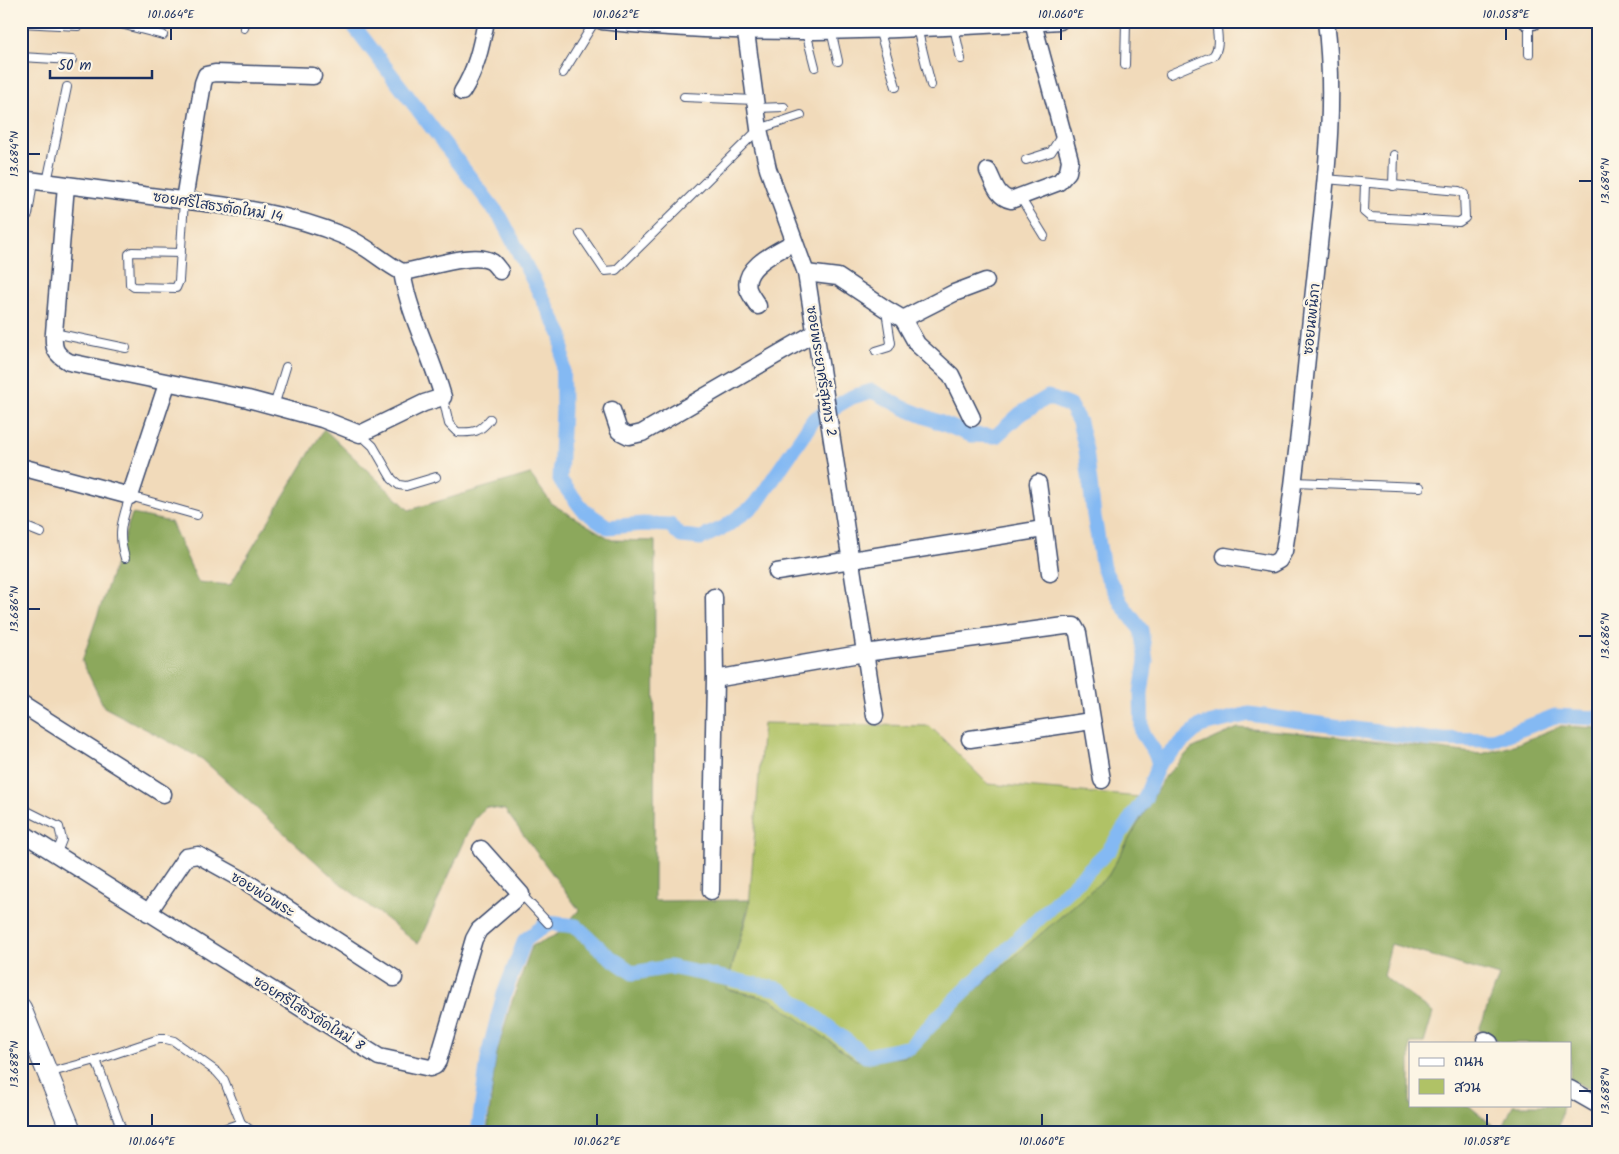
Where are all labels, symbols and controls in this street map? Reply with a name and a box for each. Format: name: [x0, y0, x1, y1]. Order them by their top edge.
text: 101.064°E: [148, 5, 195, 24]
text: 101.062°E: [592, 5, 641, 24]
text: 101.060°E: [1038, 5, 1085, 24]
text: 101.058°E: [1482, 5, 1531, 24]
scale bar: [50, 48, 152, 80]
text: 50 m: [58, 54, 92, 78]
text: 13.684°N: [5, 131, 24, 177]
text: 13.684°N: [1596, 158, 1615, 204]
street label: ซอยศรีโสธรตัดใหม่ 14: [151, 186, 285, 228]
street label: ซอยนพนิภา: [1297, 282, 1327, 356]
street label: ซอยพระยาศรีสุนทร 2: [800, 304, 842, 438]
text: 13.686°N: [5, 586, 24, 632]
text: 13.686°N: [1596, 613, 1615, 659]
street label: ซอยพ่อพระ: [226, 866, 299, 923]
street label: ซอยศรีโสธรตัดใหม่ 8: [248, 971, 369, 1057]
text: 13.688°N: [5, 1041, 24, 1087]
legend: [1409, 1042, 1572, 1106]
text: ถนน: [1454, 1050, 1483, 1074]
text: 13.688°N: [1596, 1068, 1615, 1114]
text: สวน: [1454, 1076, 1481, 1100]
text: 101.064°E: [129, 1132, 176, 1151]
text: 101.062°E: [573, 1132, 622, 1151]
text: 101.060°E: [1019, 1132, 1066, 1151]
text: 101.058°E: [1463, 1132, 1512, 1151]

